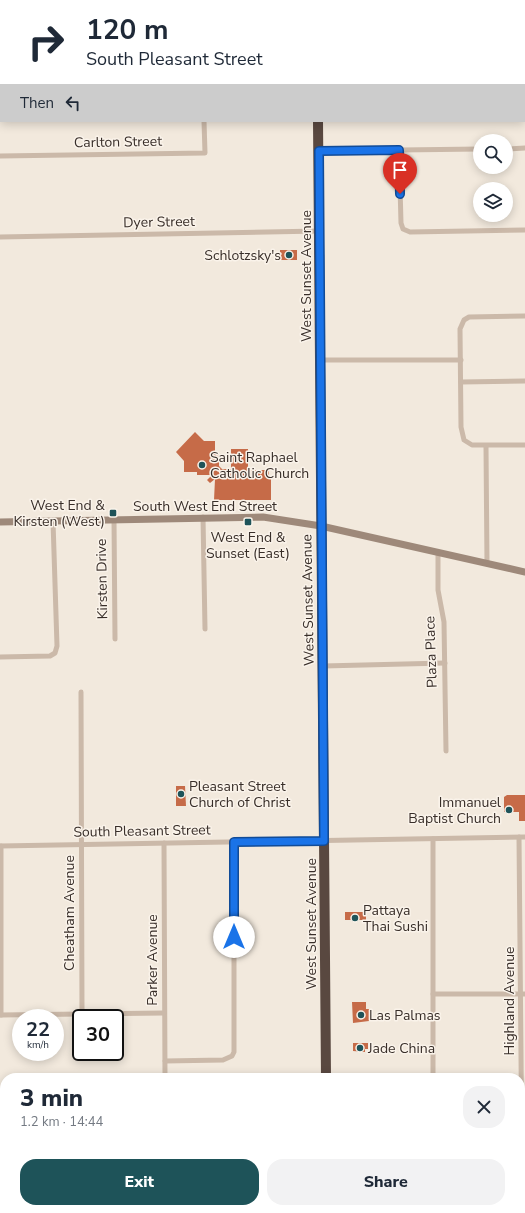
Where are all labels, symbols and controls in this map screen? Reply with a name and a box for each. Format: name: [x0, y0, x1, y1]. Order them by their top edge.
text: 120 m: [86, 11, 169, 49]
icon: right: [20, 16, 72, 68]
text: South Pleasant Street: [86, 47, 263, 71]
icon: left: [62, 92, 84, 114]
text: Then: [20, 93, 54, 113]
street label: Carlton Street: [74, 132, 162, 152]
map controls: [473, 134, 513, 222]
button: search: [473, 134, 513, 174]
pin: [383, 153, 417, 194]
icon: arrive: [389, 159, 411, 181]
button: layers: [473, 182, 513, 222]
street label: West Sunset Avenue: [297, 210, 316, 342]
street label: Dyer Street: [123, 212, 195, 232]
place label: Schlotzsky's: [204, 246, 281, 265]
marker: Schlotzsky's: [284, 250, 294, 260]
place label: Saint Raphael Catholic Church: [210, 448, 309, 483]
marker: Saint Raphael Catholic Church: [197, 460, 207, 470]
place label: West End & Kirsten (West): [14, 496, 105, 531]
street label: South West End Street: [133, 497, 277, 516]
marker: West End & Kirsten (West): [108, 508, 118, 518]
marker: West End & Sunset (East): [243, 517, 253, 527]
place label: West End & Sunset (East): [206, 528, 290, 563]
street label: West Sunset Avenue: [297, 534, 319, 666]
street label: Kirsten Drive: [92, 539, 112, 619]
street label: Plaza Place: [420, 616, 442, 688]
place label: Pleasant Street Church of Christ: [189, 777, 290, 812]
marker: Pleasant Street Church of Christ: [176, 789, 186, 799]
place label: Immanuel Baptist Church: [408, 793, 502, 828]
marker: Immanuel Baptist Church: [504, 805, 514, 815]
street label: South Pleasant Street: [73, 820, 211, 842]
street label: Cheatham Avenue: [60, 855, 79, 971]
street label: West Sunset Avenue: [302, 858, 321, 990]
place label: Pattaya Thai Sushi: [363, 901, 428, 936]
marker: Pattaya Thai Sushi: [350, 913, 360, 923]
street label: Parker Avenue: [143, 914, 162, 1006]
position arrow: [213, 916, 255, 958]
street label: Highland Avenue: [500, 947, 519, 1055]
place label: Las Palmas: [369, 1006, 441, 1025]
speed limit sign: 30: [72, 1009, 124, 1061]
marker: Las Palmas: [356, 1010, 366, 1020]
text: 22: [26, 1016, 50, 1043]
text: km/h: [27, 1038, 49, 1052]
place label: Jade China: [367, 1039, 435, 1058]
marker: Jade China: [355, 1043, 365, 1053]
text: 3 min: [20, 1082, 83, 1114]
button: close: [463, 1086, 505, 1128]
text: 1.2 km · 14:44: [20, 1113, 103, 1131]
button: Exit: [20, 1159, 259, 1205]
button: Share: [267, 1159, 505, 1205]

